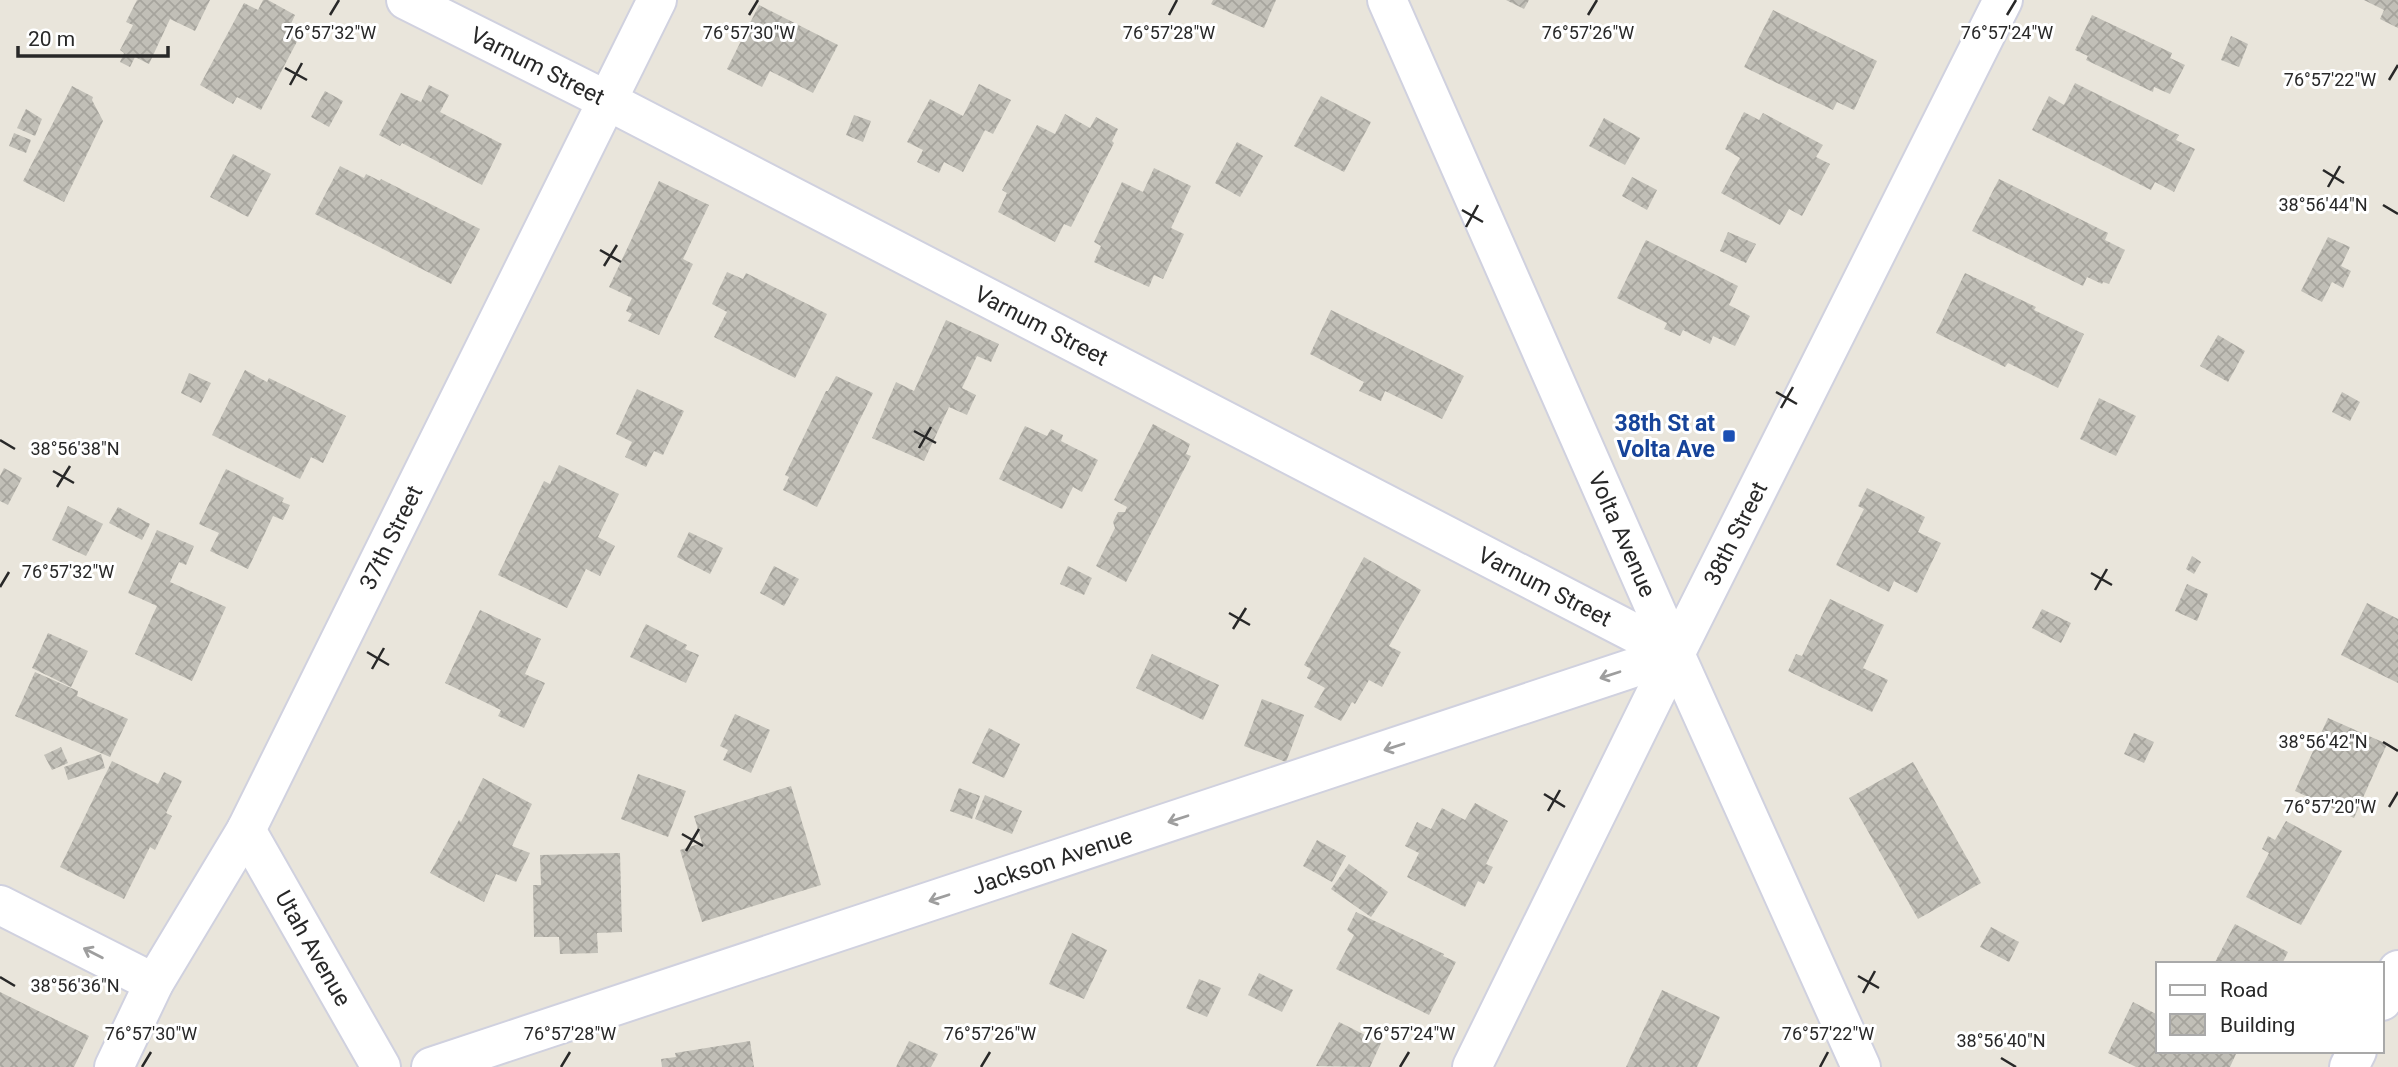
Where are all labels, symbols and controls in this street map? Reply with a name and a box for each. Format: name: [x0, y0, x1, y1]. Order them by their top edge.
scale bar: [18, 14, 168, 58]
street label: Varnum Street: [466, 21, 609, 111]
text: 76°57'32"W: [284, 22, 376, 43]
text: 76°57'30"W: [703, 22, 795, 43]
text: 76°57'28"W: [1123, 22, 1215, 43]
text: 76°57'26"W: [1542, 22, 1634, 43]
text: 76°57'24"W: [1961, 22, 2053, 43]
text: 20 m: [28, 27, 75, 51]
text: 76°57'22"W: [2284, 69, 2376, 90]
text: 38°56'44"N: [2278, 194, 2368, 215]
street label: Varnum Street: [970, 280, 1113, 371]
place label: 38th St at Volta Ave: [1614, 410, 1715, 463]
marker: 38th St at Volta Ave: [1721, 428, 1737, 444]
text: 38°56'38"N: [30, 438, 120, 459]
street label: Volta Avenue: [1583, 468, 1662, 601]
street label: 38th Street: [1698, 477, 1773, 590]
street label: 37th Street: [354, 481, 428, 594]
street label: Varnum Street: [1474, 541, 1616, 632]
text: 76°57'32"W: [22, 561, 114, 582]
one-way arrow: [1599, 670, 1621, 683]
text: 38°56'42"N: [2278, 731, 2368, 752]
one-way arrow: [1383, 741, 1405, 754]
text: 76°57'20"W: [2284, 796, 2376, 817]
one-way arrow: [1167, 813, 1189, 826]
street label: Jackson Avenue: [968, 822, 1135, 900]
street label: Utah Avenue: [270, 886, 357, 1011]
one-way arrow: [928, 892, 950, 905]
one-way arrow: [84, 945, 104, 959]
legend: [2156, 962, 2384, 1053]
text: 38°56'36"N: [30, 975, 120, 996]
text: Road: [2220, 978, 2268, 1002]
text: Building: [2220, 1013, 2295, 1037]
text: 76°57'30"W: [105, 1023, 197, 1044]
text: 76°57'28"W: [524, 1023, 616, 1044]
text: 76°57'26"W: [944, 1023, 1036, 1044]
text: 76°57'24"W: [1363, 1023, 1455, 1044]
text: 76°57'22"W: [1782, 1023, 1874, 1044]
text: 38°56'40"N: [1956, 1030, 2046, 1051]

